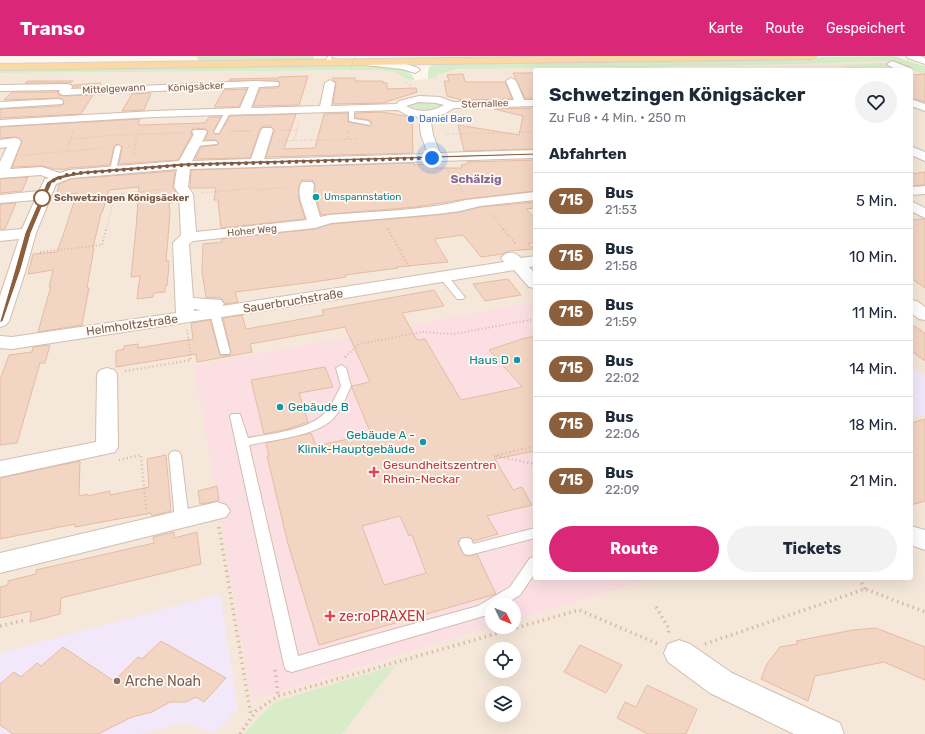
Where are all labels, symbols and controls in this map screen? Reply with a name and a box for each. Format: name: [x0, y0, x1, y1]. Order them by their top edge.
text: Transo: [20, 17, 85, 40]
text: Karte: [708, 20, 743, 37]
text: Route: [765, 20, 804, 37]
text: Gespeichert: [826, 20, 905, 37]
street label: Königsäcker: [168, 80, 225, 94]
street label: Mittelgewann: [82, 81, 146, 97]
button: heart: [855, 81, 897, 123]
text: Schwetzingen Königsäcker: [549, 83, 805, 106]
street label: Sternallee: [461, 97, 509, 111]
text: Zu Fuß · 4 Min. · 250 m: [549, 110, 686, 125]
place label: Daniel Baro: [419, 113, 472, 125]
marker: Daniel Baro: [406, 114, 416, 124]
text: Abfahrten: [549, 145, 627, 163]
your location: [422, 148, 442, 168]
district label: Schälzig: [450, 172, 502, 186]
text: Bus: [605, 184, 633, 202]
marker: Schwetzingen Königsäcker: [33, 189, 51, 207]
place label: Umspannstation: [324, 191, 401, 203]
place label: Schwetzingen Königsäcker: [54, 192, 189, 204]
marker: Umspannstation: [311, 192, 321, 202]
text: 715: [559, 192, 583, 209]
text: 5 Min.: [856, 192, 897, 210]
text: 21:53: [605, 202, 637, 217]
street label: Hoher Weg: [227, 222, 277, 240]
text: Bus: [605, 240, 633, 258]
text: 715: [559, 248, 583, 265]
text: 10 Min.: [849, 248, 897, 266]
text: 21:58: [605, 258, 638, 273]
street label: Sauerbruchstraße: [242, 286, 344, 316]
text: Bus: [605, 296, 633, 314]
text: 715: [559, 304, 583, 321]
text: 11 Min.: [852, 304, 897, 322]
street label: Helmholtzstraße: [85, 312, 179, 338]
text: 21:59: [605, 314, 637, 329]
text: Bus: [605, 352, 633, 370]
place label: Haus D: [469, 353, 509, 367]
marker: Haus D: [512, 355, 522, 365]
text: 715: [559, 360, 583, 377]
text: 14 Min.: [849, 360, 897, 378]
text: 22:02: [605, 370, 639, 385]
place label: Gebäude B: [288, 400, 349, 414]
marker: Gebäude B: [275, 402, 285, 412]
text: Bus: [605, 408, 633, 426]
text: 715: [559, 416, 583, 433]
text: 18 Min.: [849, 416, 897, 434]
text: 22:06: [605, 426, 640, 441]
place label: Gebäude A - Klinik-Hauptgebäude: [297, 428, 415, 456]
marker: Gebäude A - Klinik-Hauptgebäude: [418, 437, 428, 447]
place label: Gesundheitszentren Rhein-Neckar: [383, 458, 496, 486]
text: Bus: [605, 464, 633, 482]
marker: Gesundheitszentren Rhein-Neckar: [368, 466, 380, 478]
text: 715: [559, 472, 583, 489]
text: 21 Min.: [850, 472, 897, 490]
text: 22:09: [605, 482, 640, 497]
button: Route: [549, 526, 719, 572]
button: Tickets: [727, 526, 897, 572]
north arrow: [485, 598, 521, 634]
map controls: [485, 598, 521, 722]
place label: ze:roPRAXEN: [339, 608, 425, 625]
marker: ze:roPRAXEN: [324, 610, 336, 622]
button: locate: [485, 642, 521, 678]
place label: Arche Noah: [125, 673, 201, 690]
marker: Arche Noah: [112, 676, 122, 686]
button: layers: [485, 686, 521, 722]

